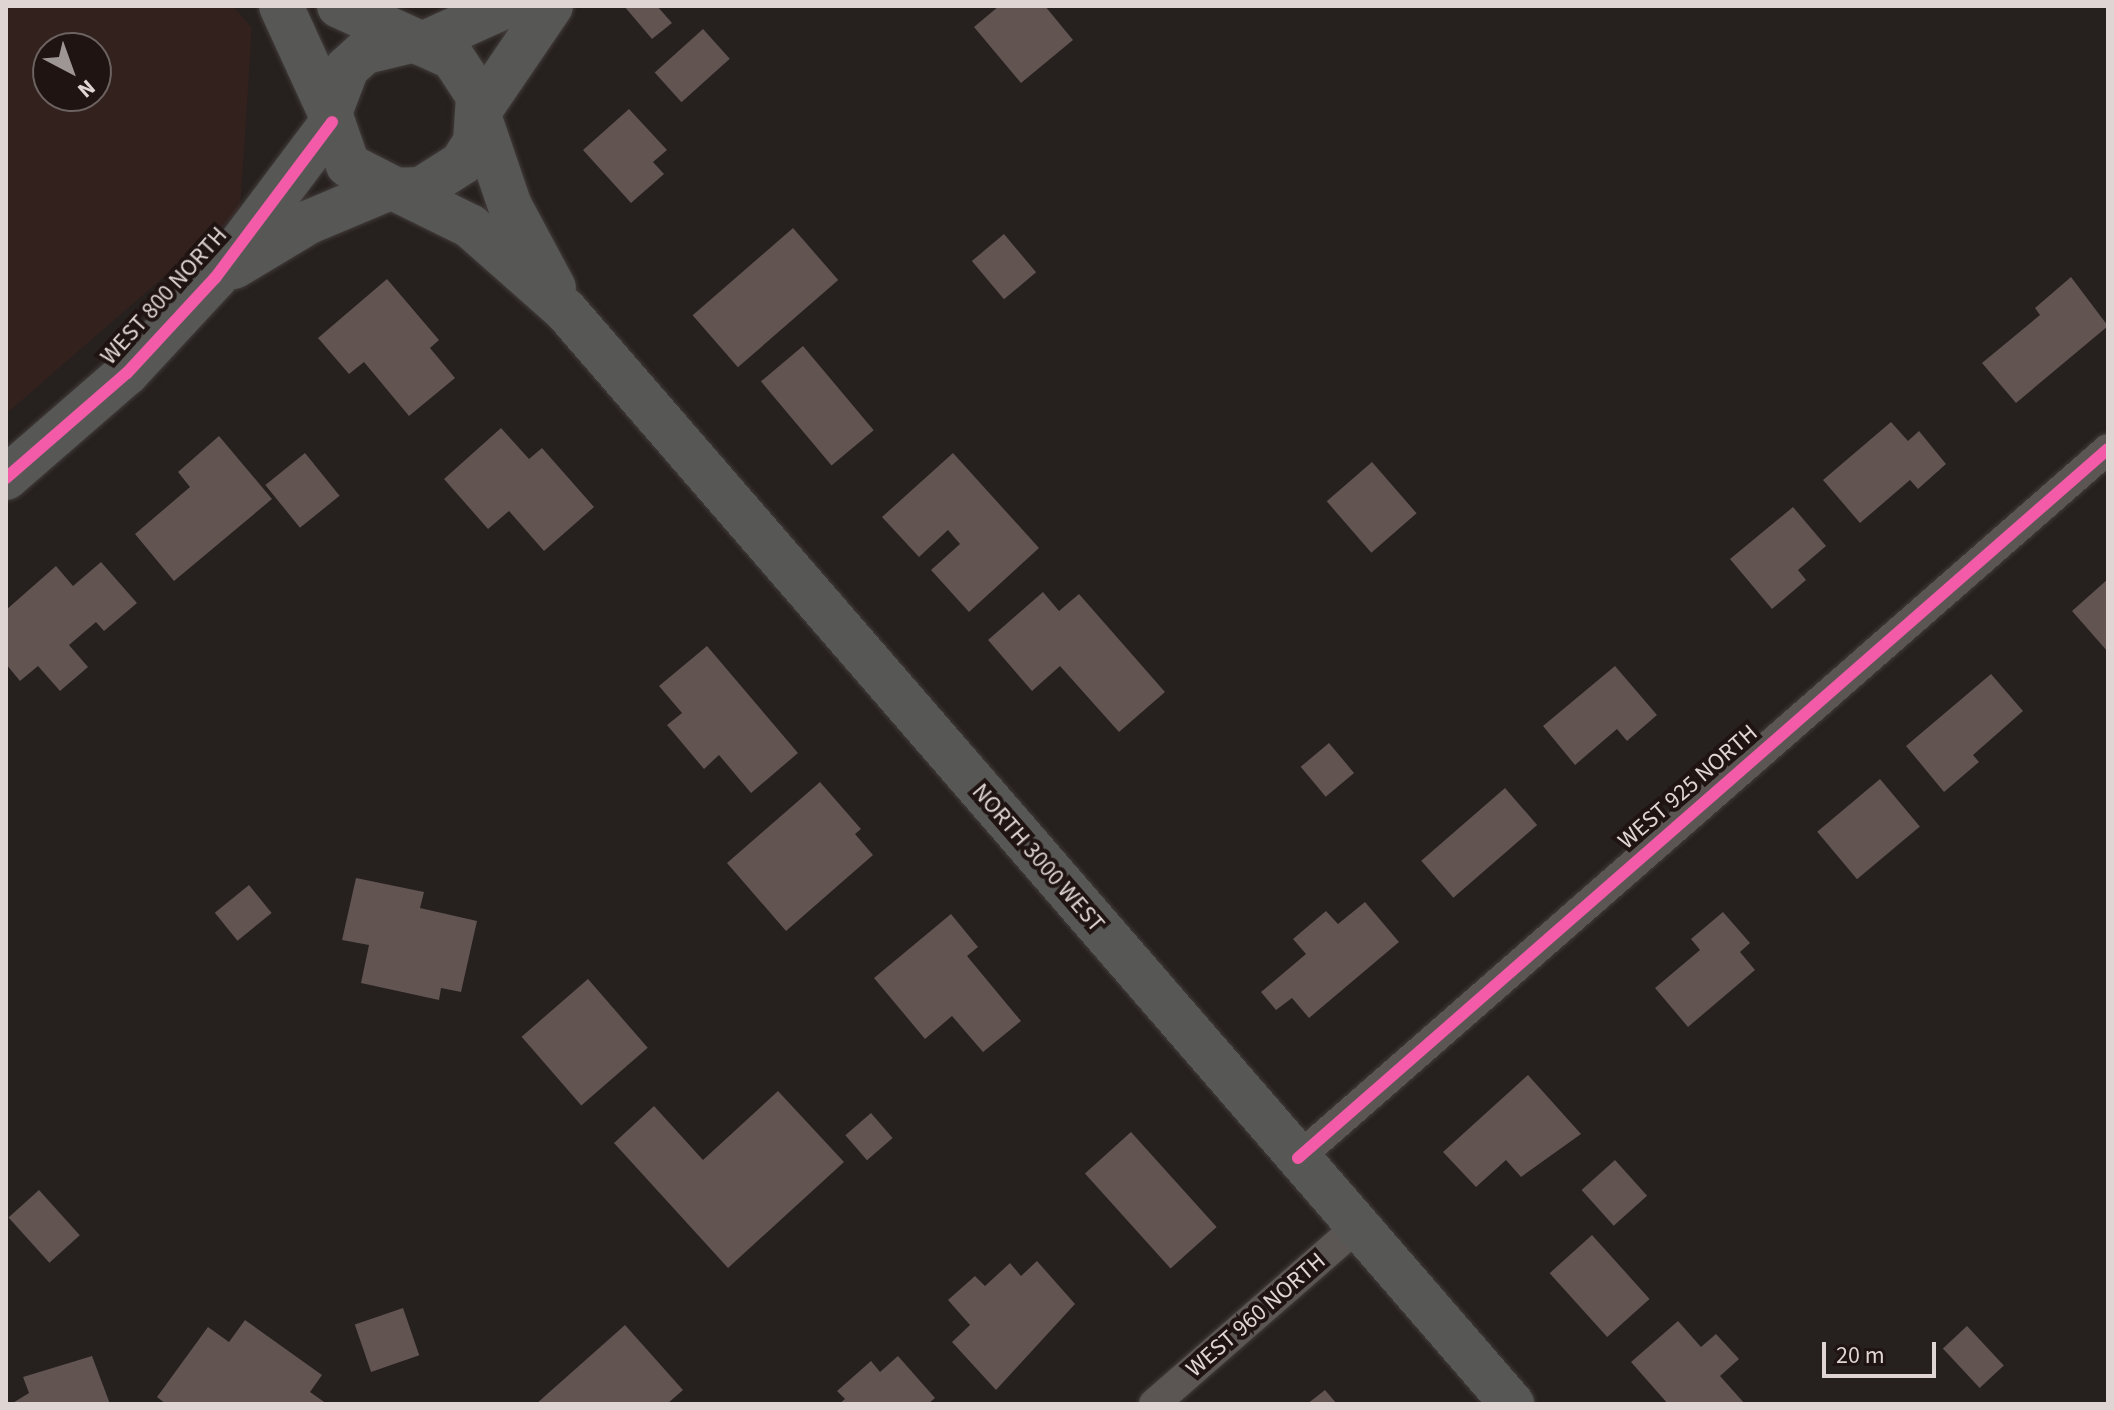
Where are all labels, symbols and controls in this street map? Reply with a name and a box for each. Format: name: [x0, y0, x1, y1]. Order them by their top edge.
north arrow: [32, 32, 112, 112]
text: N: [70, 72, 102, 105]
street label: WEST 800 NORTH: [95, 221, 233, 371]
street label: WEST 925 NORTH: [1612, 719, 1764, 855]
street label: NORTH 3000 WEST: [966, 778, 1110, 938]
street label: WEST 960 NORTH: [1180, 1247, 1332, 1383]
scale bar: [1826, 1326, 1940, 1376]
text: 20 m: [1836, 1338, 1885, 1373]

